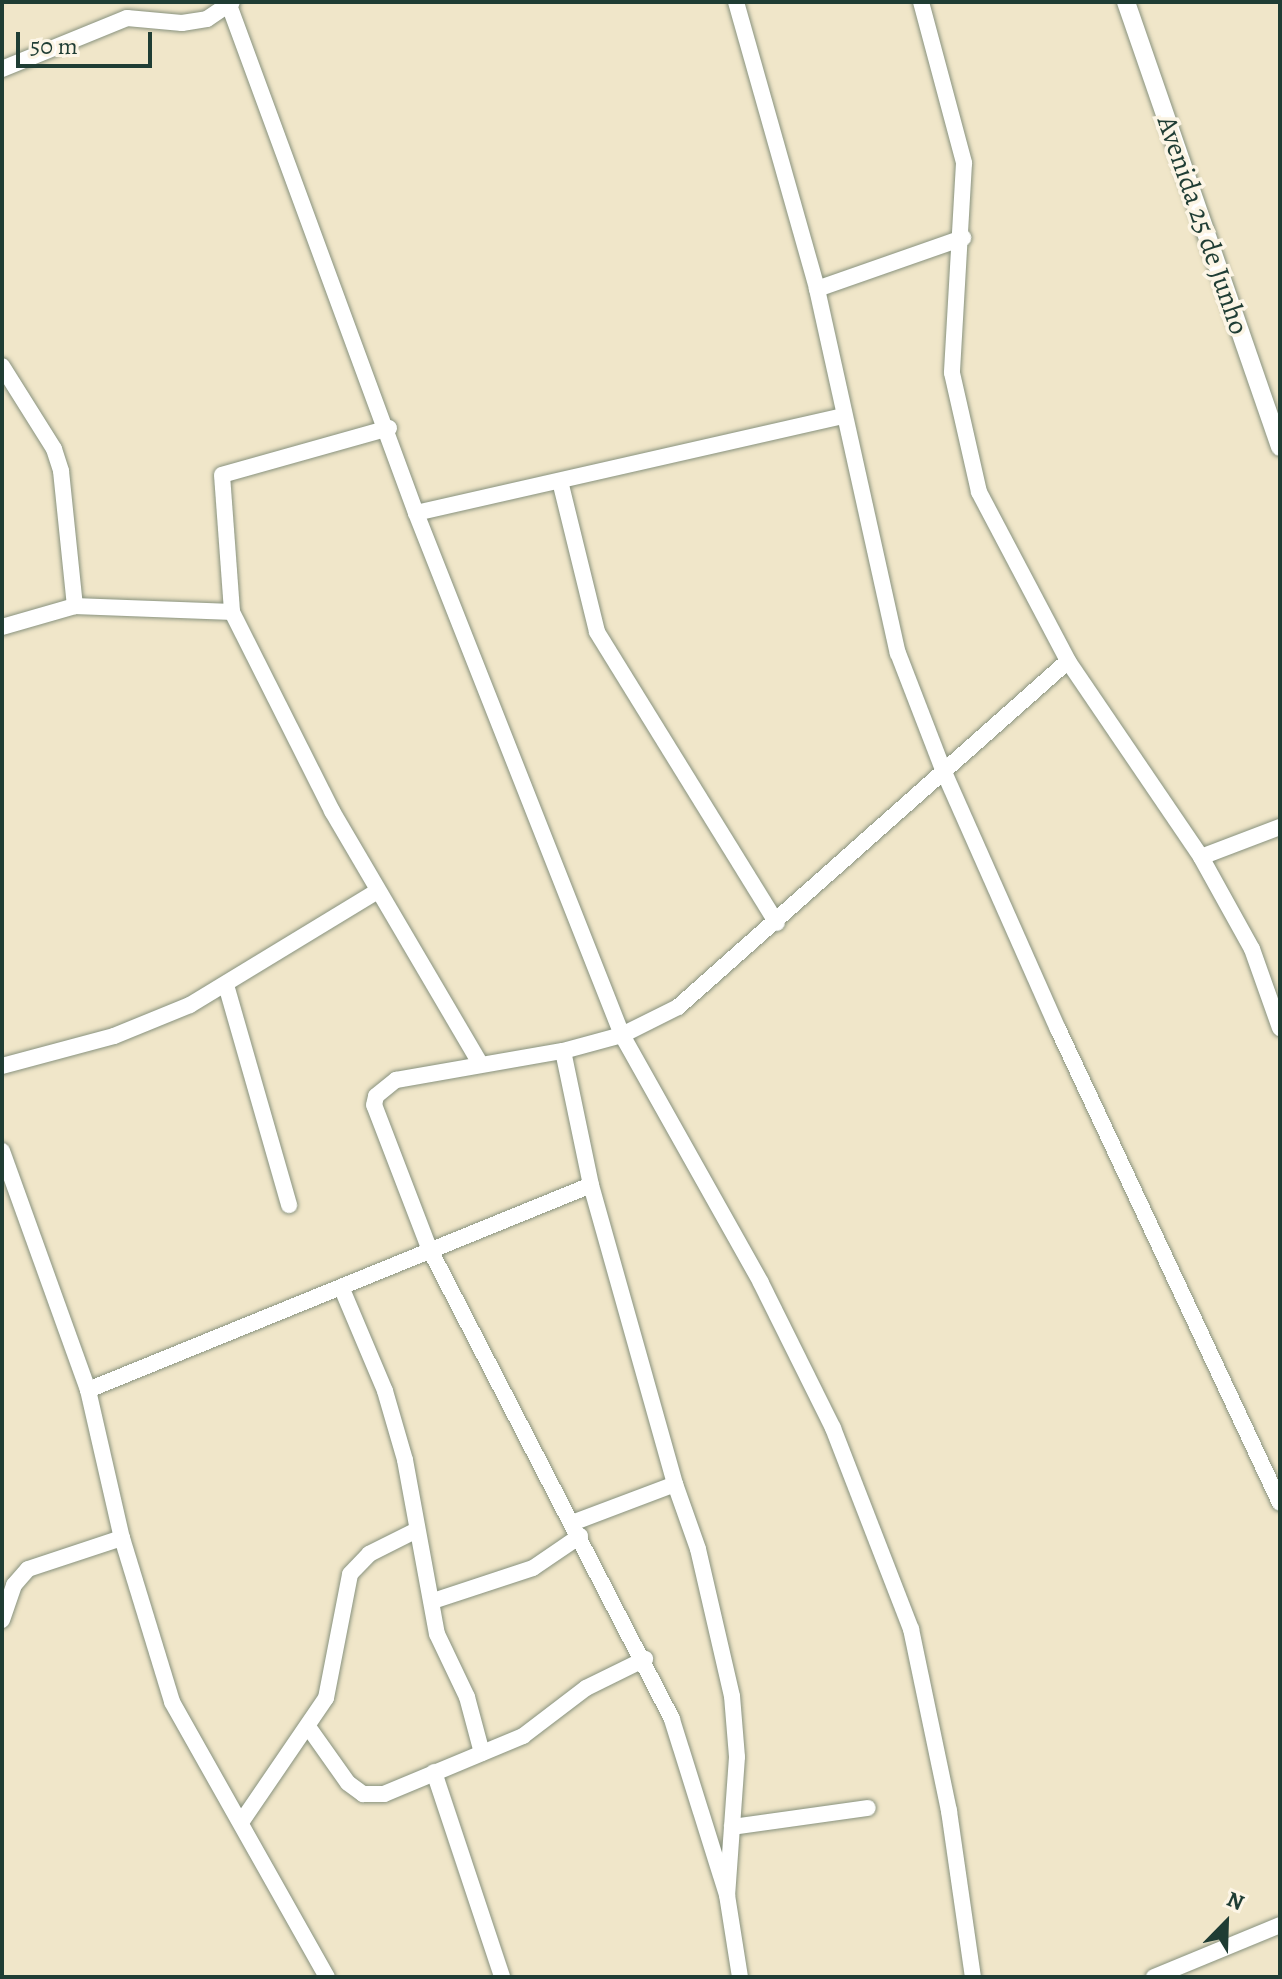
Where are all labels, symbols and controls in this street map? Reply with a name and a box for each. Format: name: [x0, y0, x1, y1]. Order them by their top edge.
scale bar: [20, 16, 156, 66]
text: 50 m: [30, 30, 78, 62]
street label: Avenida 25 de Junho: [1150, 111, 1256, 339]
north arrow: [1186, 1883, 1266, 1963]
text: N: [1222, 1884, 1249, 1918]

